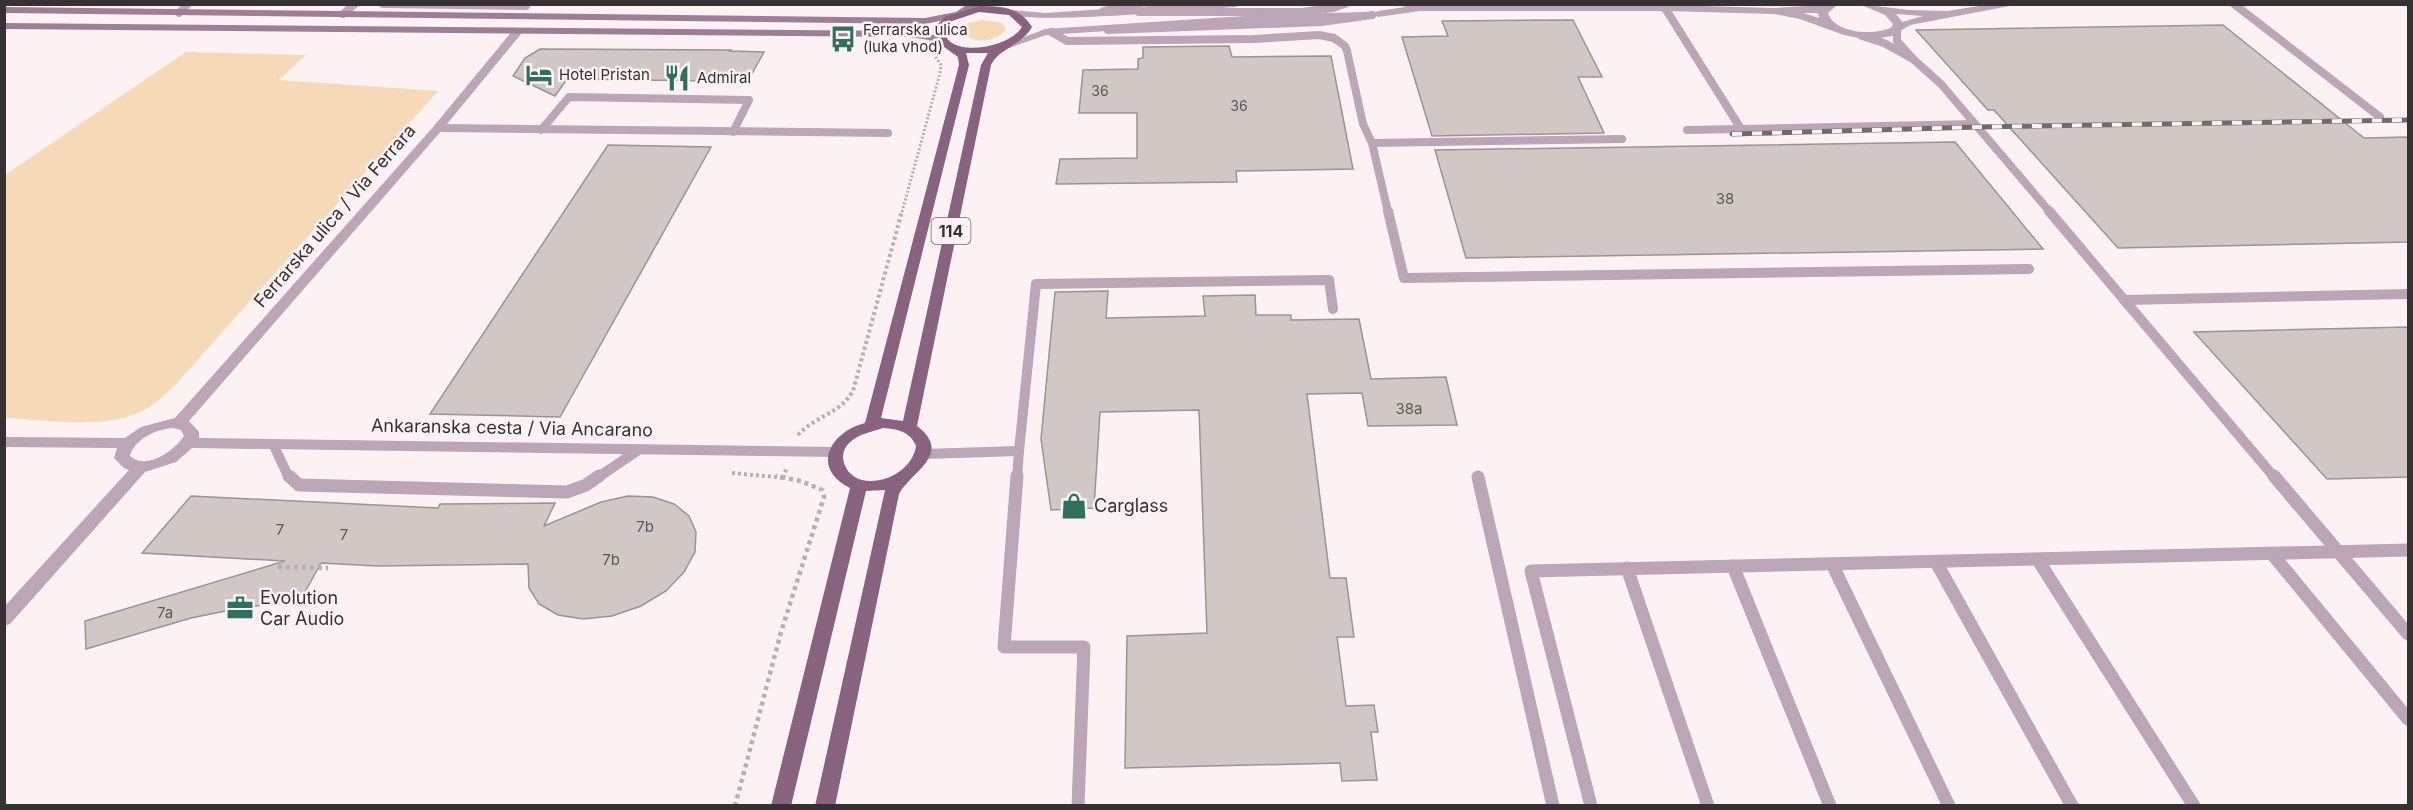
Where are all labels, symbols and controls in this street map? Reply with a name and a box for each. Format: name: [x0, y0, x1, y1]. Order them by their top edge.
place label: Ferrarska ulica (luka vhod): [863, 20, 968, 56]
bus stop icon: Ferrarska ulica (luka vhod): [828, 24, 858, 54]
hotel icon: Hotel Pristan: [524, 60, 554, 90]
restaurant icon: Admiral: [662, 63, 692, 93]
place label: Hotel Pristan: [559, 65, 650, 84]
place label: Admiral: [697, 68, 751, 87]
house number: 36: [1091, 82, 1109, 99]
house number: 36: [1230, 97, 1248, 114]
street label: Ferrarska ulica / Via Ferrara: [249, 120, 420, 311]
house number: 38: [1716, 189, 1734, 208]
road number: 114: [932, 218, 970, 244]
house number: 38a: [1396, 399, 1422, 418]
street label: Ankaranska cesta / Via Ancarano: [371, 415, 653, 440]
shop icon: Carglass: [1059, 491, 1089, 521]
place label: Carglass: [1094, 495, 1168, 516]
house number: 7b: [636, 517, 654, 536]
house number: 7: [276, 520, 284, 539]
house number: 7: [340, 525, 348, 544]
house number: 7b: [602, 550, 620, 569]
place label: Evolution Car Audio: [260, 587, 344, 629]
office icon: Evolution Car Audio: [225, 593, 255, 623]
house number: 7a: [157, 603, 173, 622]

